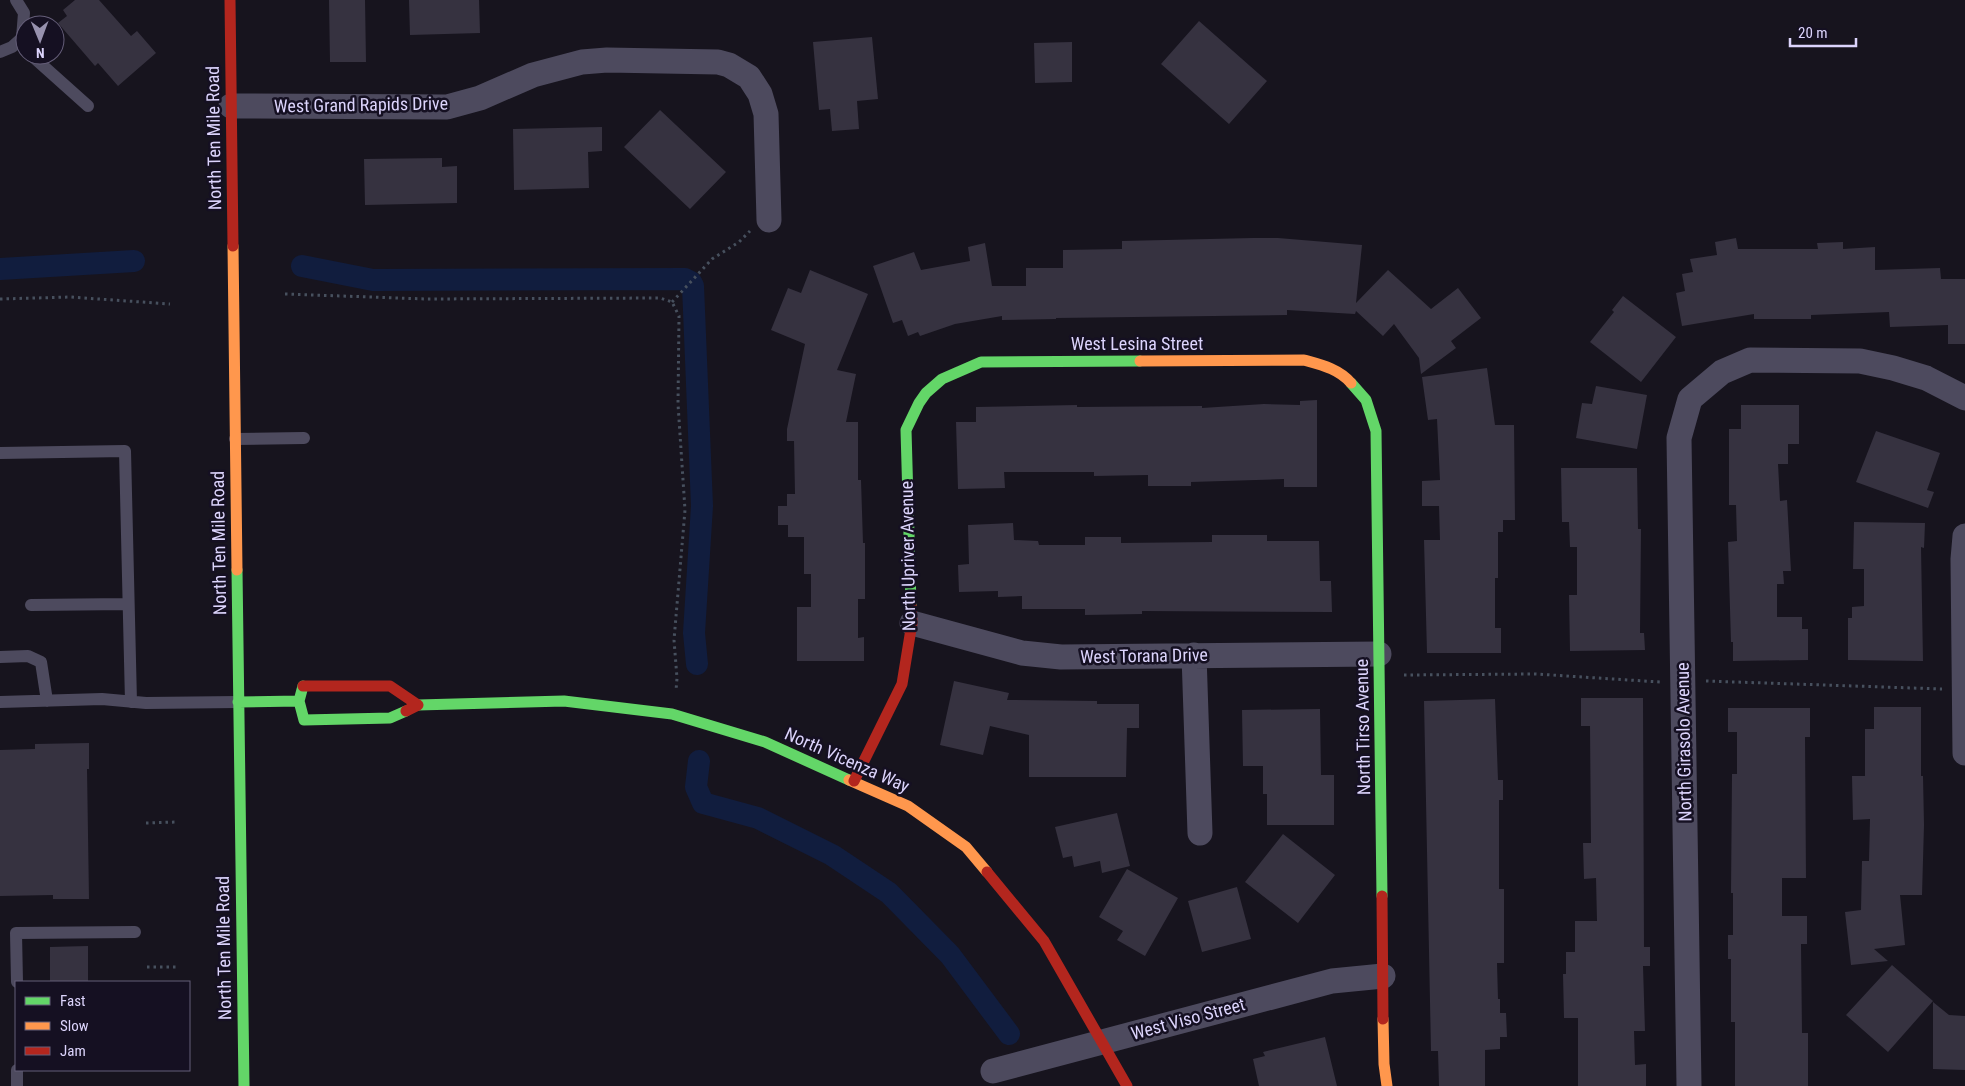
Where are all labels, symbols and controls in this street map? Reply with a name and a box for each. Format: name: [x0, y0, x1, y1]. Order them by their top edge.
north arrow: [15, 15, 65, 65]
scale bar: [1790, 15, 1856, 47]
text: 20 m: [1798, 24, 1828, 42]
text: N: [36, 45, 45, 61]
street label: North Ten Mile Road: [202, 66, 225, 210]
street label: West Grand Rapids Drive: [274, 92, 448, 117]
street label: West Lesina Street: [1071, 333, 1203, 354]
street label: North Ten Mile Road: [207, 471, 230, 615]
street label: North Upriver Avenue: [896, 481, 919, 631]
street label: West Torana Drive: [1080, 644, 1208, 667]
street label: North Tirso Avenue: [1351, 659, 1374, 795]
street label: North Girasolo Avenue: [1672, 662, 1695, 822]
street label: North Vicenza Way: [782, 723, 913, 797]
street label: North Ten Mile Road: [212, 876, 235, 1020]
legend: [15, 981, 190, 1071]
text: Fast: [60, 992, 85, 1010]
street label: West Viso Street: [1128, 993, 1247, 1044]
text: Slow: [60, 1017, 89, 1035]
text: Jam: [60, 1042, 86, 1060]

